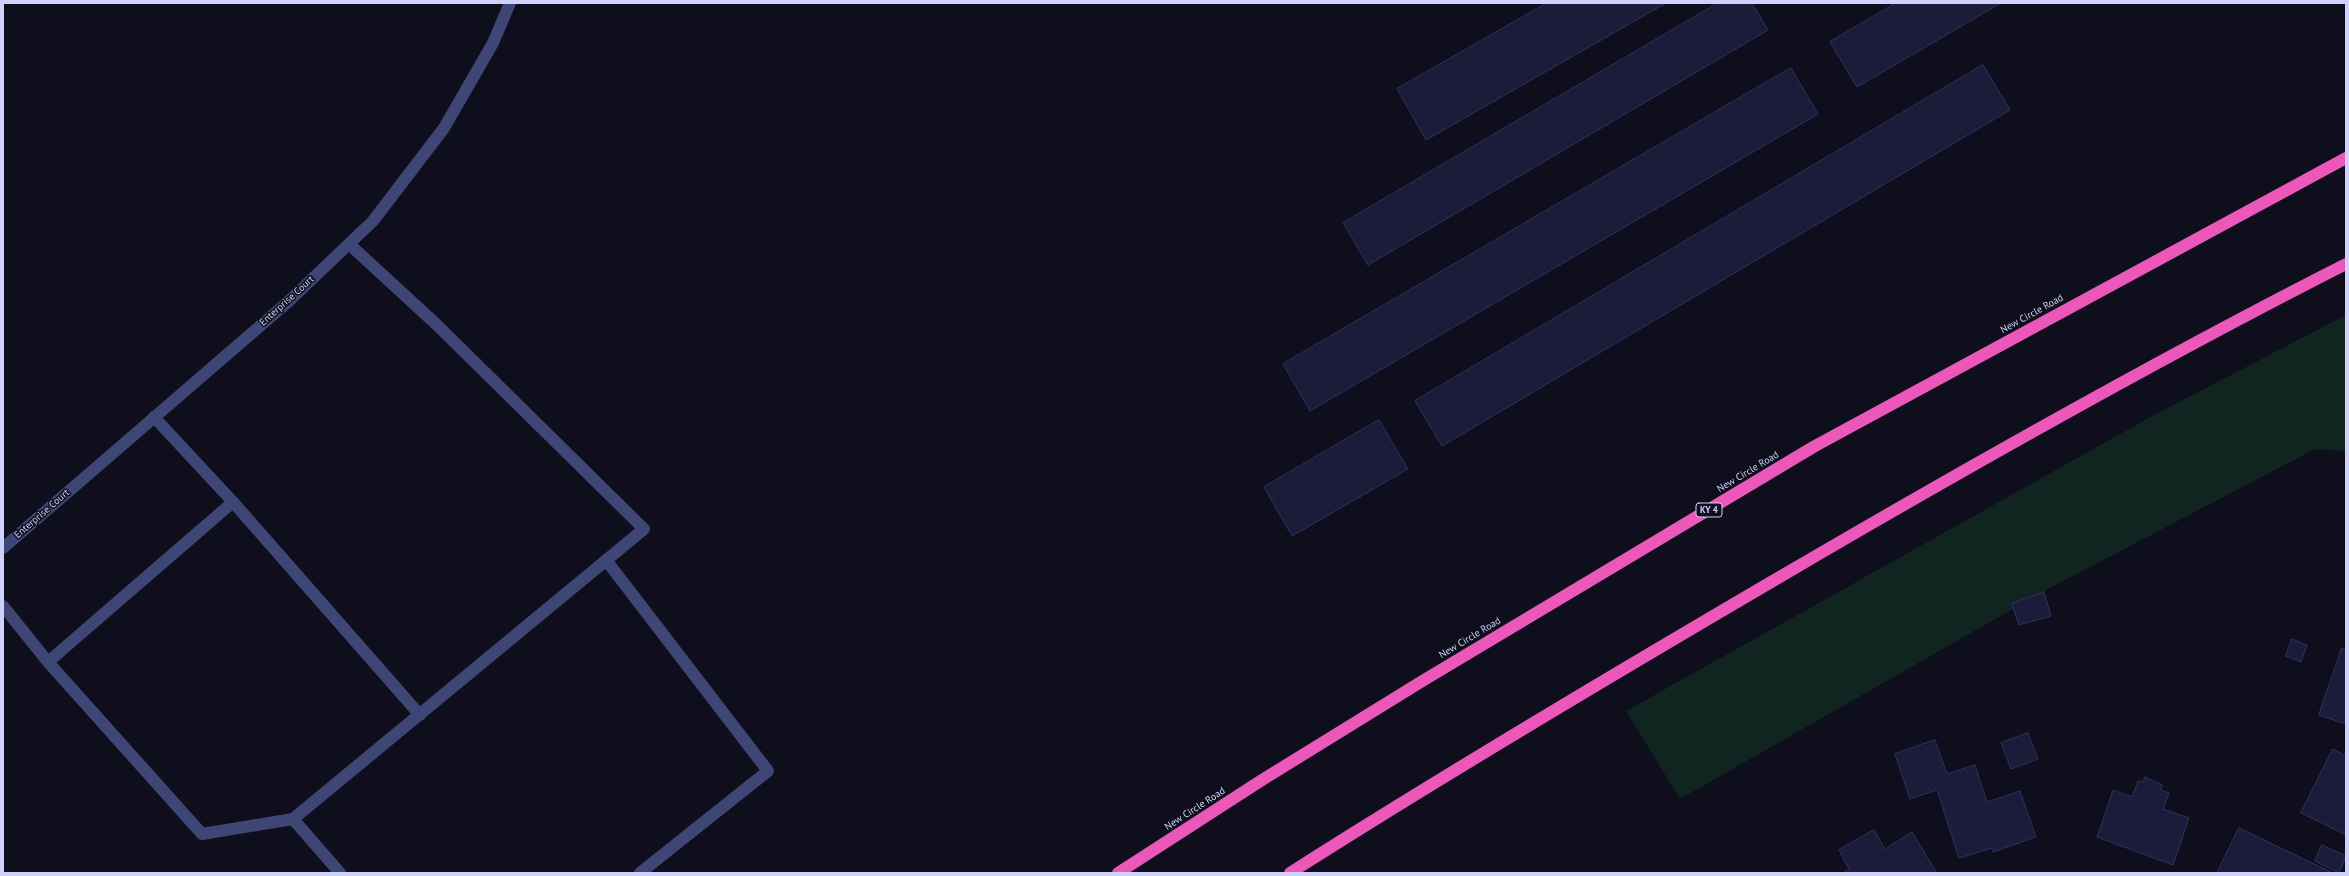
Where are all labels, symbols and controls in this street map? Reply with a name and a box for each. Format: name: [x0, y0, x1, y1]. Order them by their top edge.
street label: Enterprise Court: [257, 273, 317, 329]
street label: New Circle Road: [1999, 292, 2065, 336]
street label: New Circle Road: [1715, 449, 1781, 495]
street label: Enterprise Court: [12, 487, 72, 541]
road number: KY 4: [1696, 503, 1722, 517]
street label: New Circle Road: [1437, 615, 1503, 661]
street label: New Circle Road: [1162, 785, 1228, 833]

